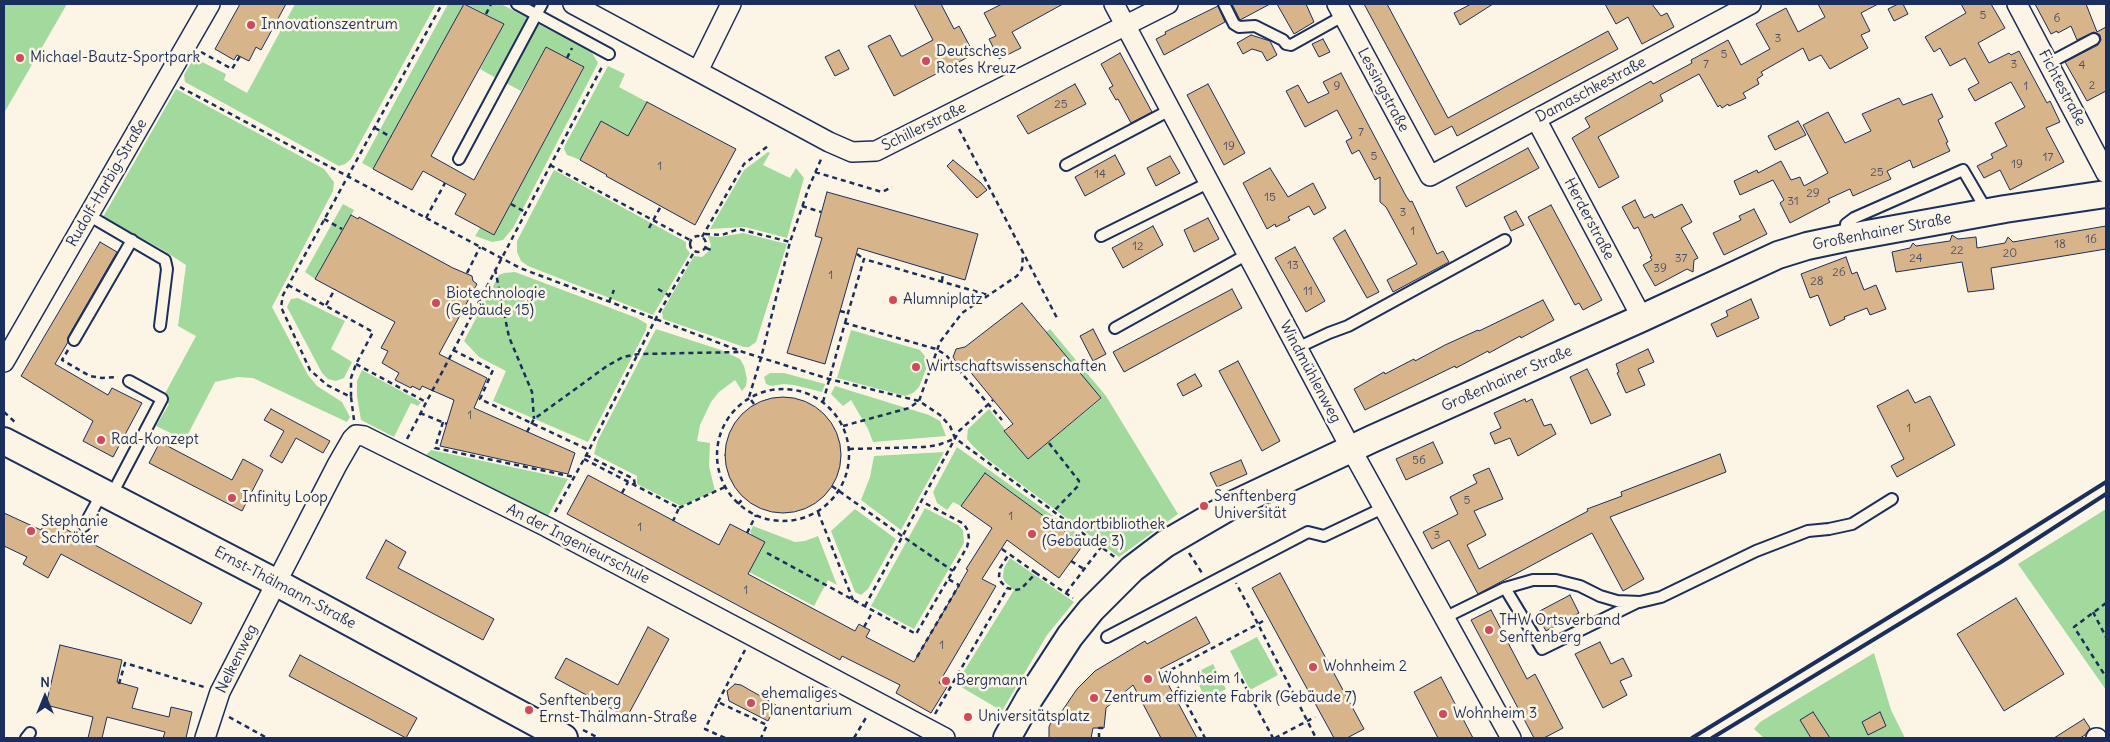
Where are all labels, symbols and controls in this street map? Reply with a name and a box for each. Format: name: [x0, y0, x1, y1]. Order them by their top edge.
house number: 5: [1980, 9, 1986, 23]
house number: 6: [2054, 12, 2060, 26]
place label: Innovationszentrum: [261, 16, 398, 34]
marker: Innovationszentrum: [245, 19, 257, 31]
house number: 3: [1775, 32, 1781, 46]
place label: Deutsches Rotes Kreuz: [936, 43, 1016, 78]
street label: Lessingstraße: [1353, 45, 1413, 135]
street label: Fichtestraße: [2034, 47, 2090, 129]
house number: 5: [1721, 48, 1727, 62]
place label: Michael-Bautz-Sportpark: [30, 49, 200, 67]
marker: Michael-Bautz-Sportpark: [14, 52, 26, 64]
street label: Damaschkestraße: [1533, 53, 1649, 127]
marker: Deutsches Rotes Kreuz: [920, 55, 932, 67]
house number: 7: [1703, 58, 1709, 72]
house number: 3: [2011, 58, 2017, 72]
house number: 4: [2079, 59, 2085, 73]
house number: 2: [2089, 79, 2095, 93]
house number: 9: [1334, 80, 1340, 94]
house number: 1: [2024, 80, 2028, 94]
house number: 25: [1054, 98, 1068, 112]
street label: Schillerstraße: [879, 99, 969, 155]
street label: Rudolf-Harbig-Straße: [63, 116, 151, 250]
house number: 7: [1358, 126, 1364, 140]
house number: 19: [1223, 140, 1235, 154]
house number: 5: [1371, 150, 1377, 164]
house number: 17: [2043, 151, 2053, 165]
house number: 19: [2011, 158, 2023, 172]
house number: 1: [658, 160, 662, 174]
house number: 25: [1870, 166, 1884, 180]
house number: 14: [1094, 168, 1106, 182]
street label: Herderstraße: [1560, 175, 1618, 263]
house number: 29: [1806, 187, 1820, 201]
house number: 15: [1264, 191, 1276, 205]
house number: 31: [1787, 195, 1799, 209]
house number: 3: [1400, 206, 1406, 220]
street label: Großenhainer Straße: [1811, 210, 1953, 254]
house number: 1: [1411, 225, 1415, 239]
house number: 16: [2085, 233, 2097, 247]
house number: 18: [2054, 238, 2066, 252]
house number: 12: [1132, 240, 1144, 254]
house number: 22: [1950, 244, 1964, 258]
house number: 20: [2003, 247, 2017, 261]
house number: 37: [1675, 252, 1687, 266]
house number: 24: [1909, 252, 1923, 266]
house number: 13: [1287, 259, 1299, 273]
house number: 39: [1653, 262, 1667, 276]
house number: 26: [1832, 266, 1846, 280]
house number: 1: [829, 269, 833, 283]
house number: 28: [1810, 275, 1824, 289]
place label: Biotechnologie (Gebäude 15): [446, 285, 545, 320]
house number: 11: [1303, 285, 1313, 299]
place label: Alumniplatz: [903, 291, 983, 309]
marker: Alumniplatz: [887, 294, 899, 306]
marker: Biotechnologie (Gebäude 15): [430, 297, 442, 309]
street label: Windmühlenweg: [1275, 318, 1345, 426]
street label: Großenhainer Straße: [1439, 342, 1575, 416]
place label: Wirtschaftswissenschaften: [926, 358, 1106, 376]
marker: Wirtschaftswissenschaften: [910, 361, 922, 373]
house number: 1: [468, 409, 472, 423]
house number: 1: [1907, 422, 1911, 436]
place label: Rad-Konzept: [111, 431, 199, 449]
marker: Rad-Konzept: [95, 434, 107, 446]
house number: 56: [1412, 454, 1426, 468]
place label: Senftenberg Universität: [1214, 488, 1296, 523]
place label: Infinity Loop: [242, 489, 328, 507]
marker: Infinity Loop: [226, 492, 238, 504]
house number: 5: [1464, 494, 1470, 508]
street label: An der Ingenieurschule: [503, 500, 653, 588]
marker: Senftenberg Universität: [1198, 500, 1210, 512]
house number: 1: [1009, 510, 1013, 524]
place label: Stephanie Schröter: [41, 513, 108, 548]
place label: Standortbibliothek (Gebäude 3): [1042, 516, 1165, 551]
house number: 1: [638, 521, 642, 535]
marker: Stephanie Schröter: [25, 525, 37, 537]
marker: Standortbibliothek (Gebäude 3): [1026, 528, 1038, 540]
house number: 3: [1434, 529, 1440, 543]
street label: Ernst-Thälmann-Straße: [211, 543, 359, 633]
house number: 1: [744, 584, 748, 598]
place label: THW Ortsverband Senftenberg: [1499, 612, 1620, 647]
street label: Nelkenweg: [213, 622, 261, 696]
marker: THW Ortsverband Senftenberg: [1483, 624, 1495, 636]
house number: 1: [940, 639, 944, 653]
place label: Wohnheim 2: [1323, 658, 1407, 676]
marker: Wohnheim 2: [1307, 661, 1319, 673]
place label: Wohnheim 1: [1158, 670, 1240, 688]
north arrow: [20, 672, 70, 722]
place label: Bergmann: [956, 672, 1027, 690]
text: N: [40, 673, 50, 691]
marker: Wohnheim 1: [1142, 673, 1154, 685]
marker: Bergmann: [940, 675, 952, 687]
place label: ehemaliges Planentarium: [761, 685, 852, 720]
place label: Zentrum effiziente Fabrik (Gebäude 7): [1104, 689, 1356, 707]
place label: Senftenberg Ernst-Thälmann-Straße: [539, 692, 697, 727]
marker: Zentrum effiziente Fabrik (Gebäude 7): [1088, 692, 1100, 704]
marker: ehemaliges Planentarium: [745, 697, 757, 709]
marker: Senftenberg Ernst-Thälmann-Straße: [523, 704, 535, 716]
place label: Wohnheim 3: [1453, 705, 1537, 723]
place label: Universitätsplatz: [978, 708, 1090, 726]
marker: Wohnheim 3: [1437, 708, 1449, 720]
marker: Universitätsplatz: [962, 711, 974, 723]

